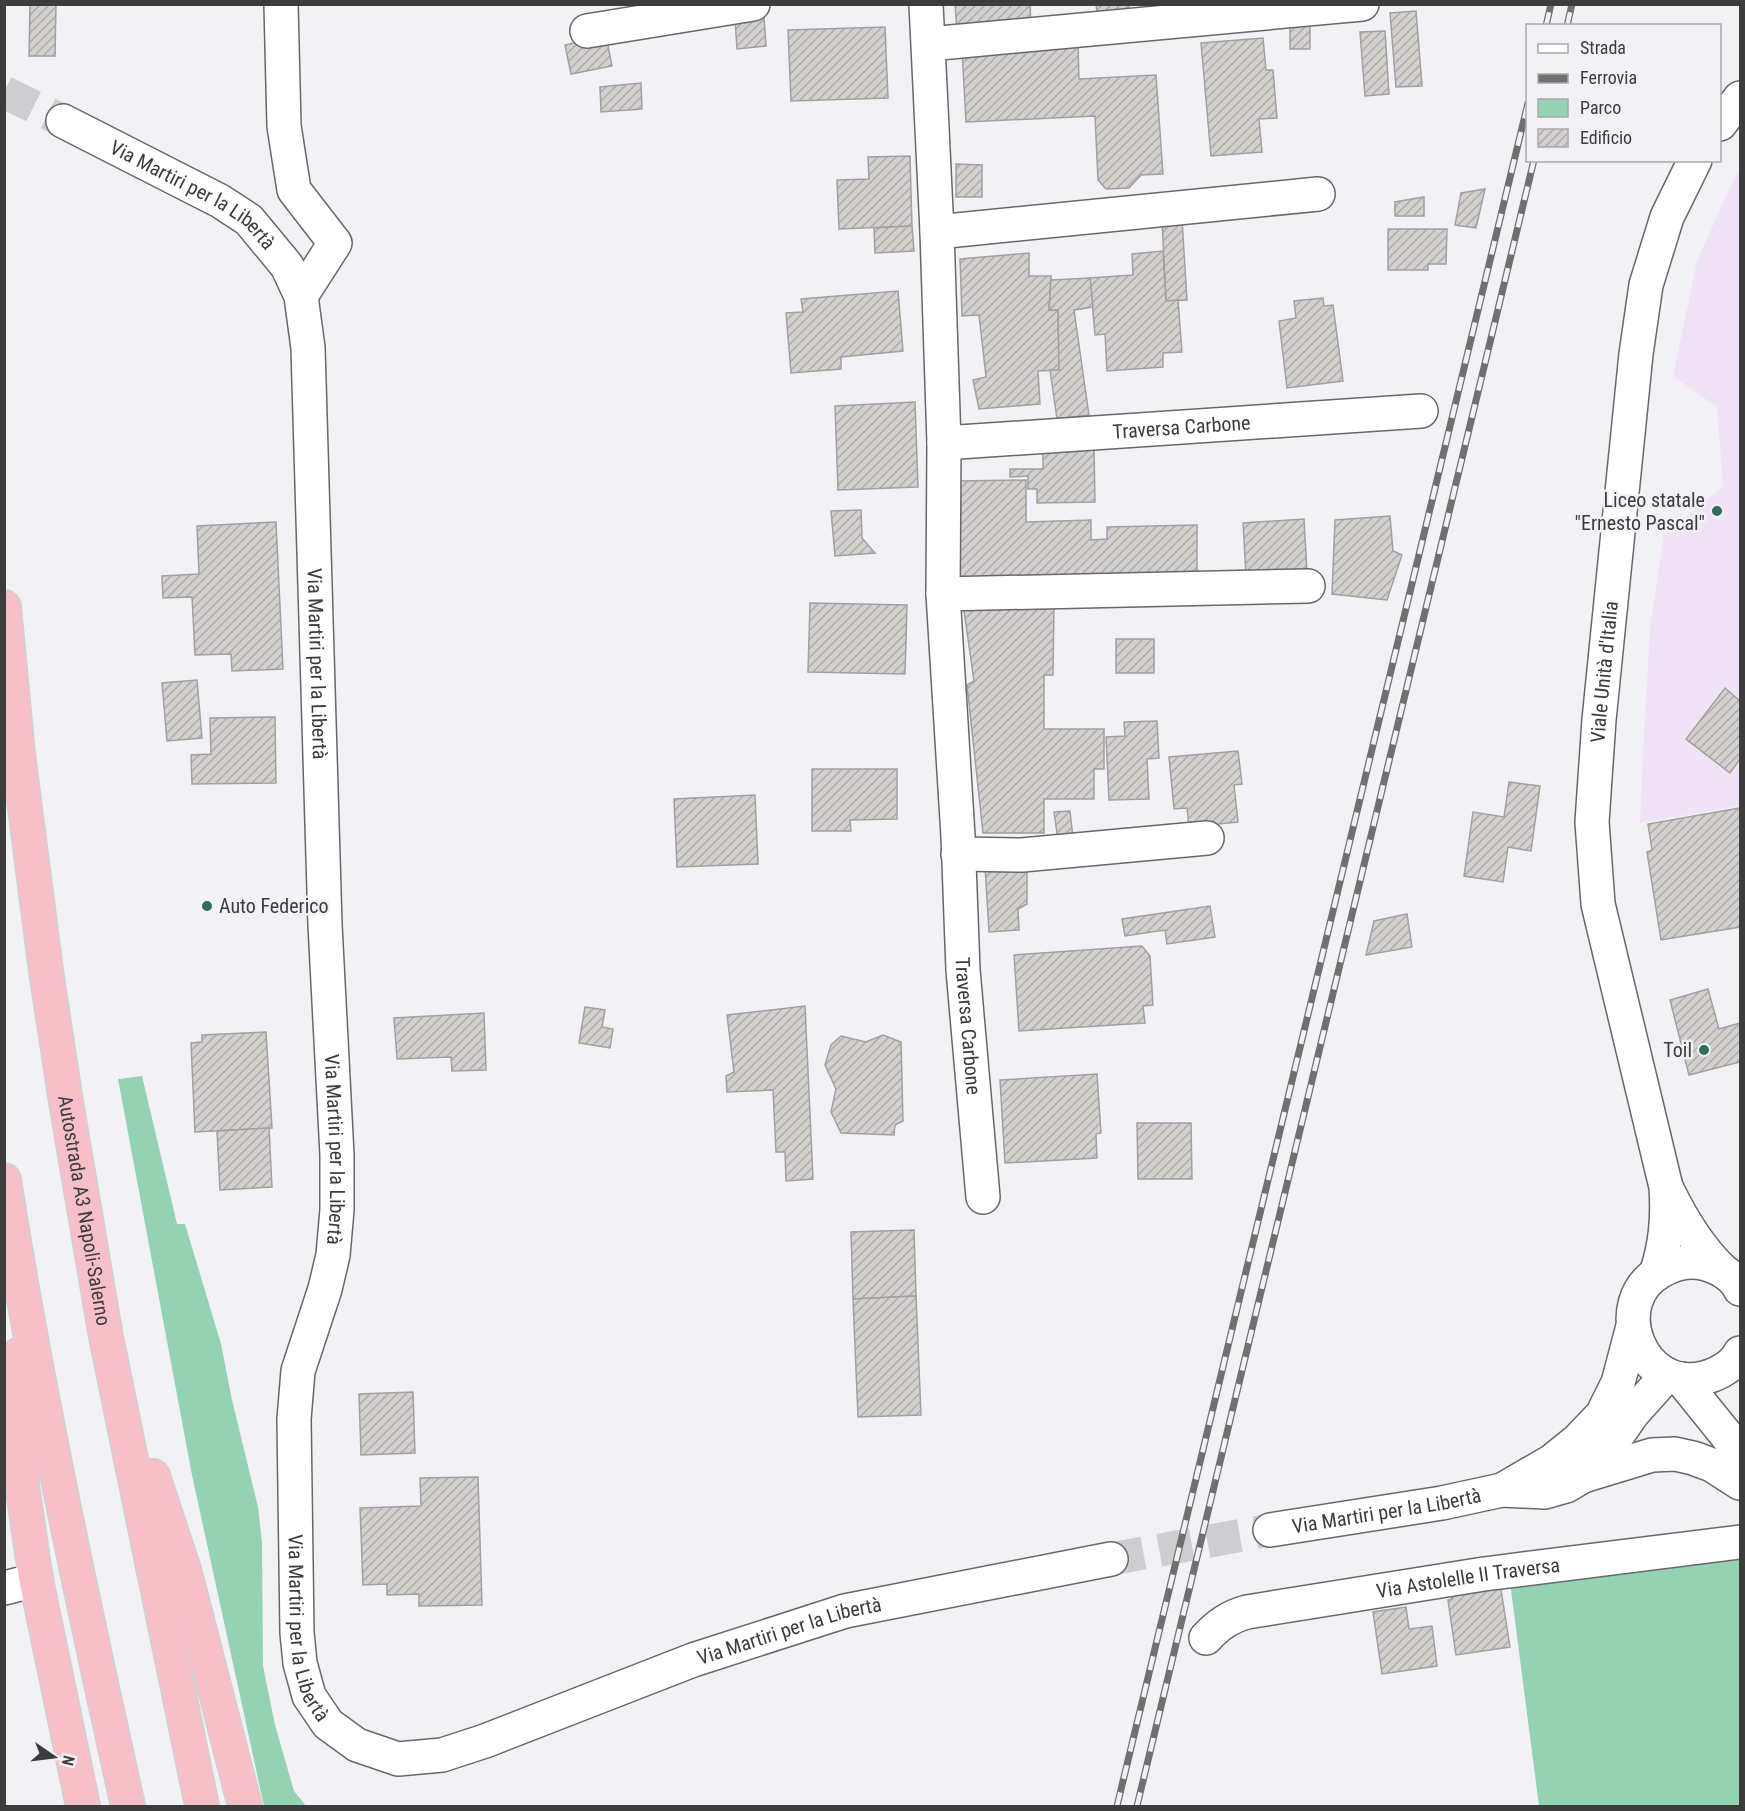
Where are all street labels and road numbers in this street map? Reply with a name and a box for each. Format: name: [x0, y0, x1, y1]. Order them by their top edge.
street label: Via Martiri per la Libertà: [106, 135, 280, 254]
street label: Traversa Carbone: [1112, 410, 1251, 444]
street label: Via Martiri per la Libertà: [302, 568, 332, 760]
street label: Viale Unità d'Italia: [1585, 600, 1623, 744]
street label: Traversa Carbone: [951, 957, 986, 1096]
street label: Via Martiri per la Libertà: [320, 1053, 349, 1246]
street label: Autostrada A3 Napoli-Salerno: [53, 1094, 116, 1327]
street label: Via Martiri per la Libertà: [1290, 1483, 1483, 1538]
street label: Via Martiri per la Libertà: [284, 1534, 335, 1726]
street label: Via Astolelle II Traversa: [1375, 1553, 1561, 1603]
street label: Via Martiri per la Libertà: [694, 1592, 883, 1670]

